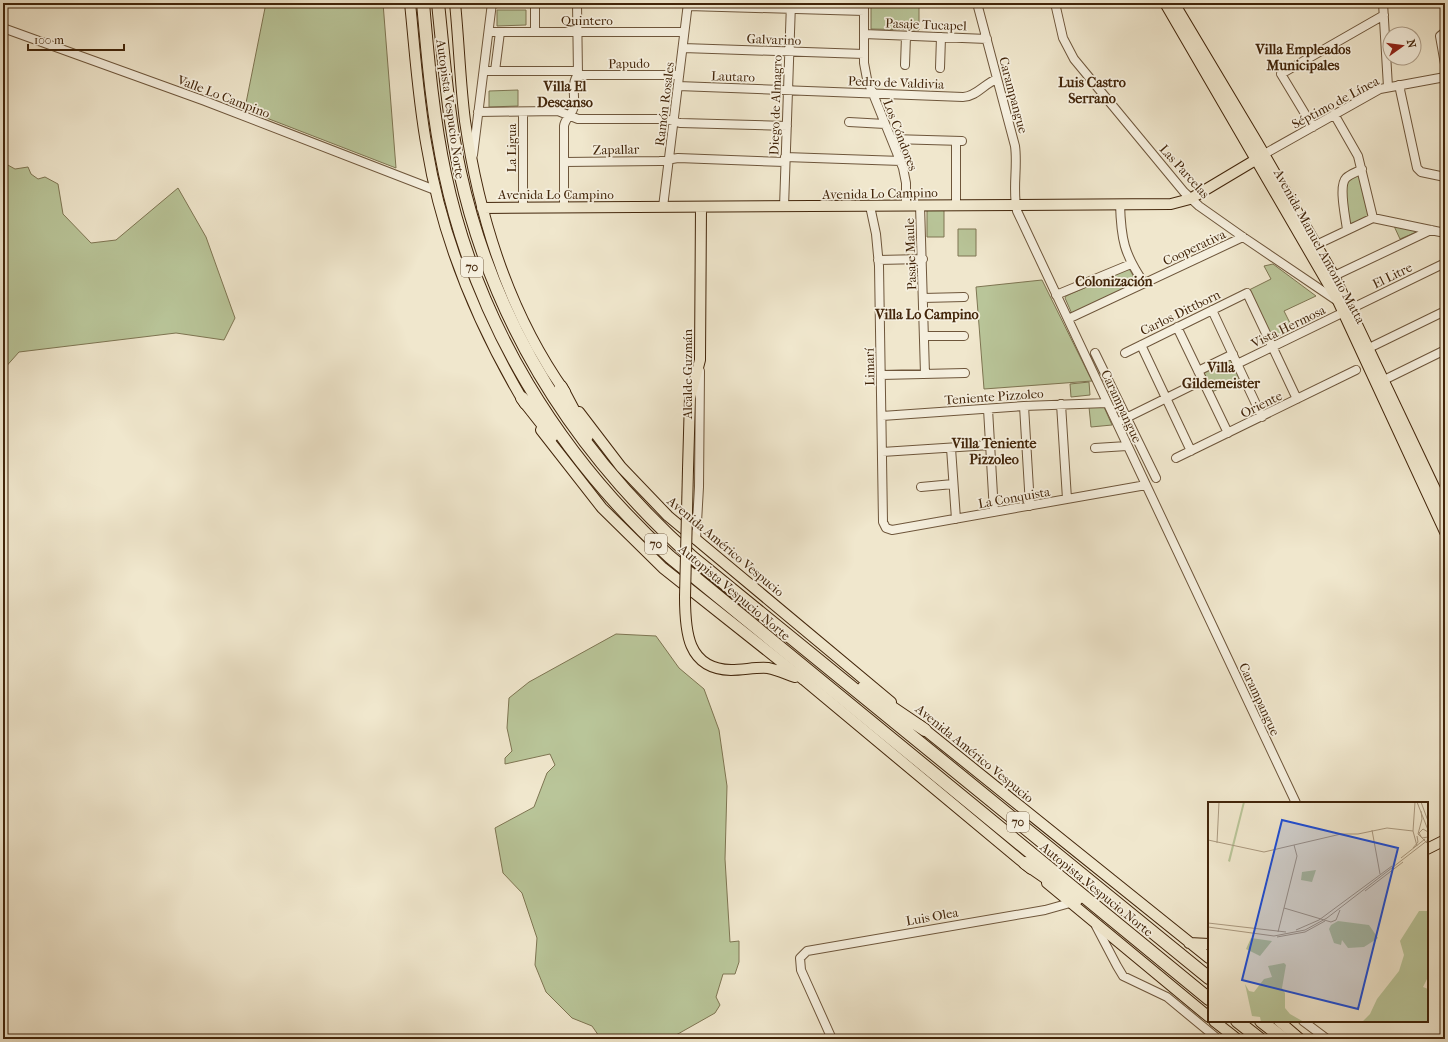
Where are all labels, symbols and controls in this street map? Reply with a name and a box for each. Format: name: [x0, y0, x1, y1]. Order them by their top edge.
street label: Quintero: [561, 13, 613, 28]
street label: Pasaje Tucapel: [885, 16, 967, 33]
scale bar: [28, 26, 124, 52]
north arrow: [1382, 26, 1422, 66]
street label: Galvarino: [746, 31, 802, 48]
text: 100 m: [34, 33, 64, 47]
street label: Autopista Vespucio Norte: [433, 37, 468, 180]
text: N: [1404, 38, 1419, 50]
district label: Villa Empleados Municipales: [1254, 41, 1351, 74]
street label: Diego de Almagro: [766, 54, 785, 156]
street label: Carampangue: [996, 55, 1031, 136]
street label: Papudo: [608, 56, 650, 71]
street label: Ramón Rosales: [652, 61, 677, 147]
street label: Lautaro: [711, 68, 756, 85]
street label: Valle Lo Campino: [175, 72, 273, 121]
street label: Pedro de Valdivia: [848, 73, 945, 92]
street label: Séptimo de Línea: [1289, 73, 1382, 132]
district label: Luis Castro Serrano: [1058, 74, 1126, 107]
district label: Villa El Descanso: [537, 78, 593, 111]
street label: Los Cóndores: [880, 97, 921, 173]
street label: La Ligua: [504, 123, 519, 172]
street label: Las Parcelas: [1157, 141, 1213, 201]
street label: Zapallar: [593, 142, 640, 157]
street label: Avenida Manuel Antonio Matta: [1270, 166, 1369, 327]
street label: Avenida Lo Campino: [821, 185, 938, 202]
street label: Avenida Lo Campino: [497, 187, 614, 202]
street label: Pasaje Maule: [902, 217, 919, 290]
street label: Cooperativa: [1160, 226, 1229, 269]
road number: 70: [461, 257, 483, 277]
street label: El Litre: [1370, 259, 1415, 291]
district label: Colonización: [1075, 273, 1154, 290]
street label: Carlos Dittborn: [1138, 286, 1223, 338]
street label: Vista Hermosa: [1248, 302, 1329, 351]
district label: Villa Lo Campino: [874, 306, 979, 323]
street label: Alcalde Guzmán: [680, 328, 695, 420]
street label: Limarí: [862, 348, 877, 386]
district label: Villa Gildemeister: [1182, 359, 1261, 392]
street label: Carampangue: [1098, 367, 1145, 446]
street label: Teniente Pizzoleo: [944, 386, 1045, 407]
street label: Oriente: [1238, 388, 1285, 421]
district label: Villa Teniente Pizzoleo: [951, 435, 1036, 468]
street label: La Conquista: [977, 484, 1052, 511]
street label: Avenida Américo Vespucio: [664, 493, 787, 600]
road number: 70: [645, 534, 667, 554]
street label: Autopista Vespucio Norte: [675, 541, 794, 644]
street label: Carampangue: [1236, 660, 1283, 739]
street label: Avenida Américo Vespucio: [912, 701, 1037, 806]
inset map: [1208, 802, 1428, 1022]
road number: 70: [1007, 812, 1029, 832]
street label: Autopista Vespucio Norte: [1036, 839, 1157, 940]
street label: Luis Olea: [905, 904, 960, 928]

